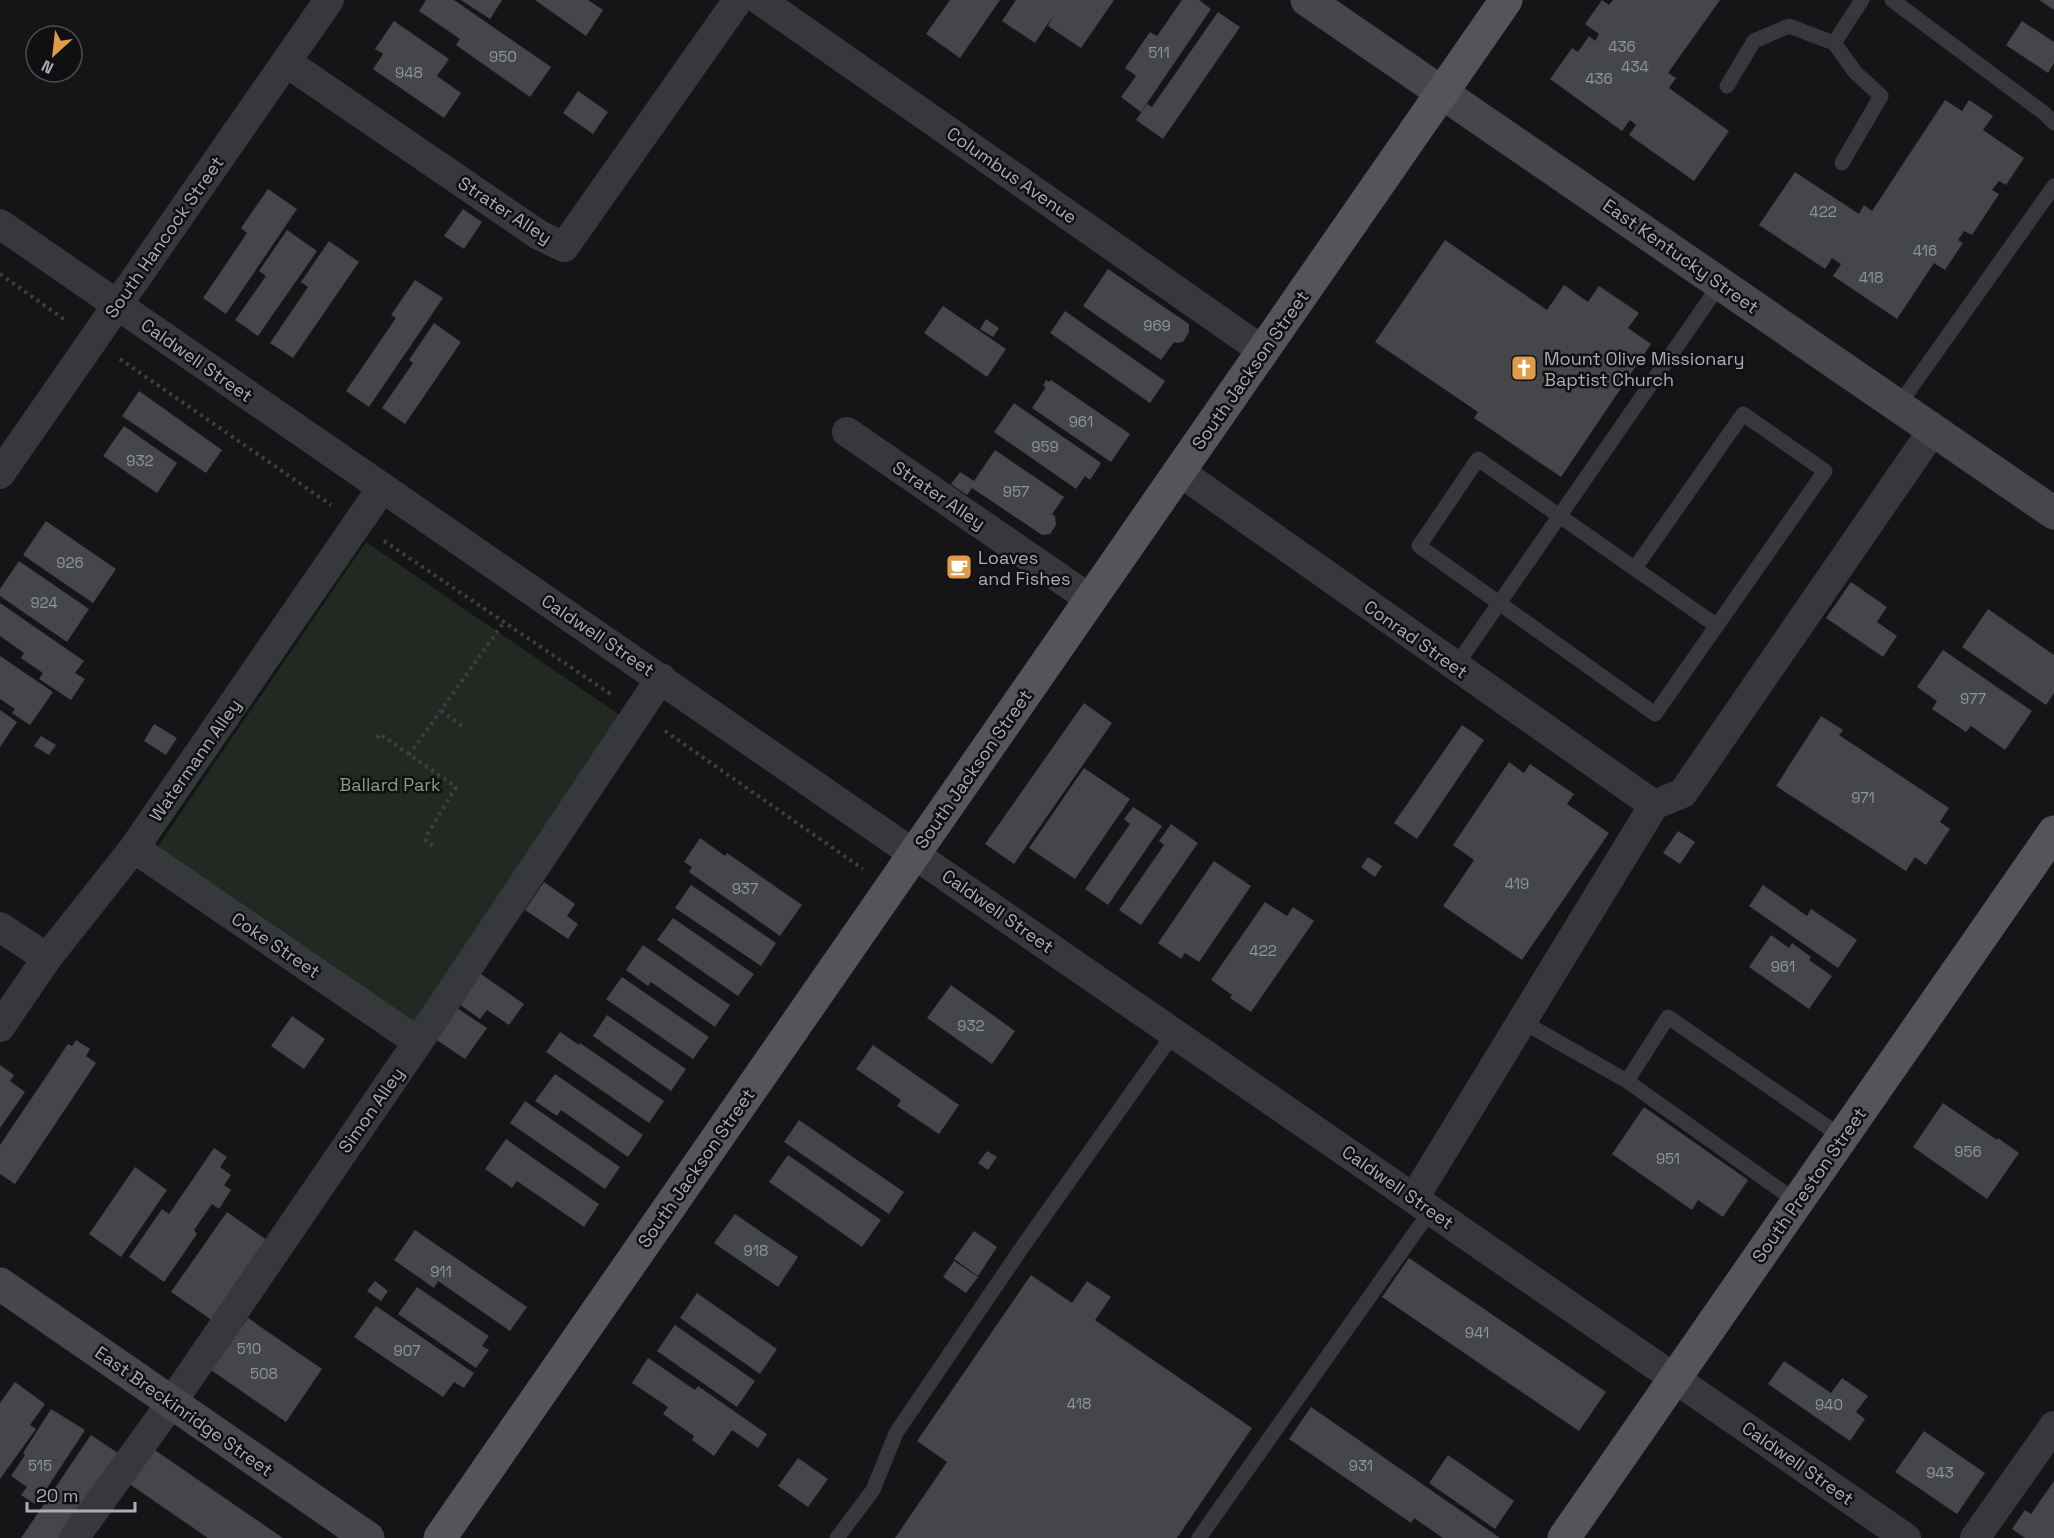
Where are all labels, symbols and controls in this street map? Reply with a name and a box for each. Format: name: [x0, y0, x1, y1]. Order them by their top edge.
north arrow: [24, 24, 84, 84]
house number: 436: [1608, 37, 1636, 56]
house number: 511: [1148, 43, 1170, 62]
house number: 950: [489, 47, 517, 66]
text: N: [38, 55, 57, 79]
house number: 434: [1621, 57, 1649, 76]
house number: 948: [395, 63, 423, 82]
house number: 436: [1585, 69, 1613, 88]
street label: Columbus Avenue: [942, 122, 1082, 228]
street label: South Hancock Street: [99, 152, 229, 322]
street label: Strater Alley: [454, 171, 556, 249]
street label: East Kentucky Street: [1599, 194, 1763, 318]
house number: 422: [1809, 202, 1837, 221]
house number: 416: [1913, 241, 1937, 260]
house number: 418: [1859, 268, 1883, 287]
street label: South Jackson Street: [1186, 286, 1314, 454]
street label: Caldwell Street: [137, 313, 257, 407]
house number: 969: [1143, 316, 1171, 335]
place label: Mount Olive Missionary Baptist Church: [1544, 347, 1745, 391]
church icon: Mount Olive Missionary Baptist Church: [1509, 353, 1539, 383]
house number: 961: [1069, 412, 1093, 431]
house number: 959: [1031, 437, 1059, 456]
house number: 932: [126, 451, 154, 470]
street label: Strater Alley: [888, 455, 990, 535]
house number: 957: [1003, 482, 1029, 501]
place label: Loaves and Fishes: [978, 546, 1070, 590]
cafe icon: Loaves and Fishes: [944, 552, 974, 582]
house number: 926: [56, 553, 84, 572]
street label: Caldwell Street: [537, 589, 659, 681]
house number: 924: [30, 593, 58, 612]
street label: Conrad Street: [1360, 595, 1472, 683]
street label: South Jackson Street: [909, 685, 1037, 853]
house number: 977: [1960, 689, 1986, 708]
street label: Watermann Alley: [144, 694, 246, 826]
park label: Ballard Park: [339, 773, 441, 796]
house number: 971: [1851, 788, 1875, 807]
street label: Caldwell Street: [938, 864, 1058, 958]
house number: 419: [1505, 874, 1529, 893]
house number: 937: [732, 879, 758, 898]
street label: Coke Street: [227, 907, 325, 983]
house number: 422: [1249, 941, 1277, 960]
house number: 961: [1771, 957, 1795, 976]
house number: 932: [957, 1016, 985, 1035]
street label: Simon Alley: [333, 1063, 409, 1157]
street label: South Jackson Street: [632, 1084, 760, 1252]
street label: South Preston Street: [1747, 1103, 1871, 1267]
street label: Caldwell Street: [1338, 1140, 1458, 1234]
house number: 956: [1954, 1142, 1982, 1161]
house number: 951: [1656, 1149, 1680, 1168]
house number: 918: [744, 1241, 768, 1260]
house number: 911: [430, 1262, 452, 1281]
house number: 941: [1465, 1323, 1489, 1342]
house number: 510: [237, 1339, 261, 1358]
street label: East Breckinridge Street: [91, 1341, 277, 1481]
house number: 907: [394, 1341, 421, 1360]
house number: 508: [250, 1364, 278, 1383]
house number: 418: [1067, 1394, 1091, 1413]
house number: 940: [1815, 1395, 1843, 1414]
street label: Caldwell Street: [1738, 1416, 1858, 1510]
house number: 515: [28, 1456, 52, 1475]
house number: 931: [1349, 1456, 1373, 1475]
house number: 943: [1926, 1463, 1954, 1482]
scale bar: [27, 1475, 135, 1513]
text: 20 m: [36, 1484, 79, 1507]

